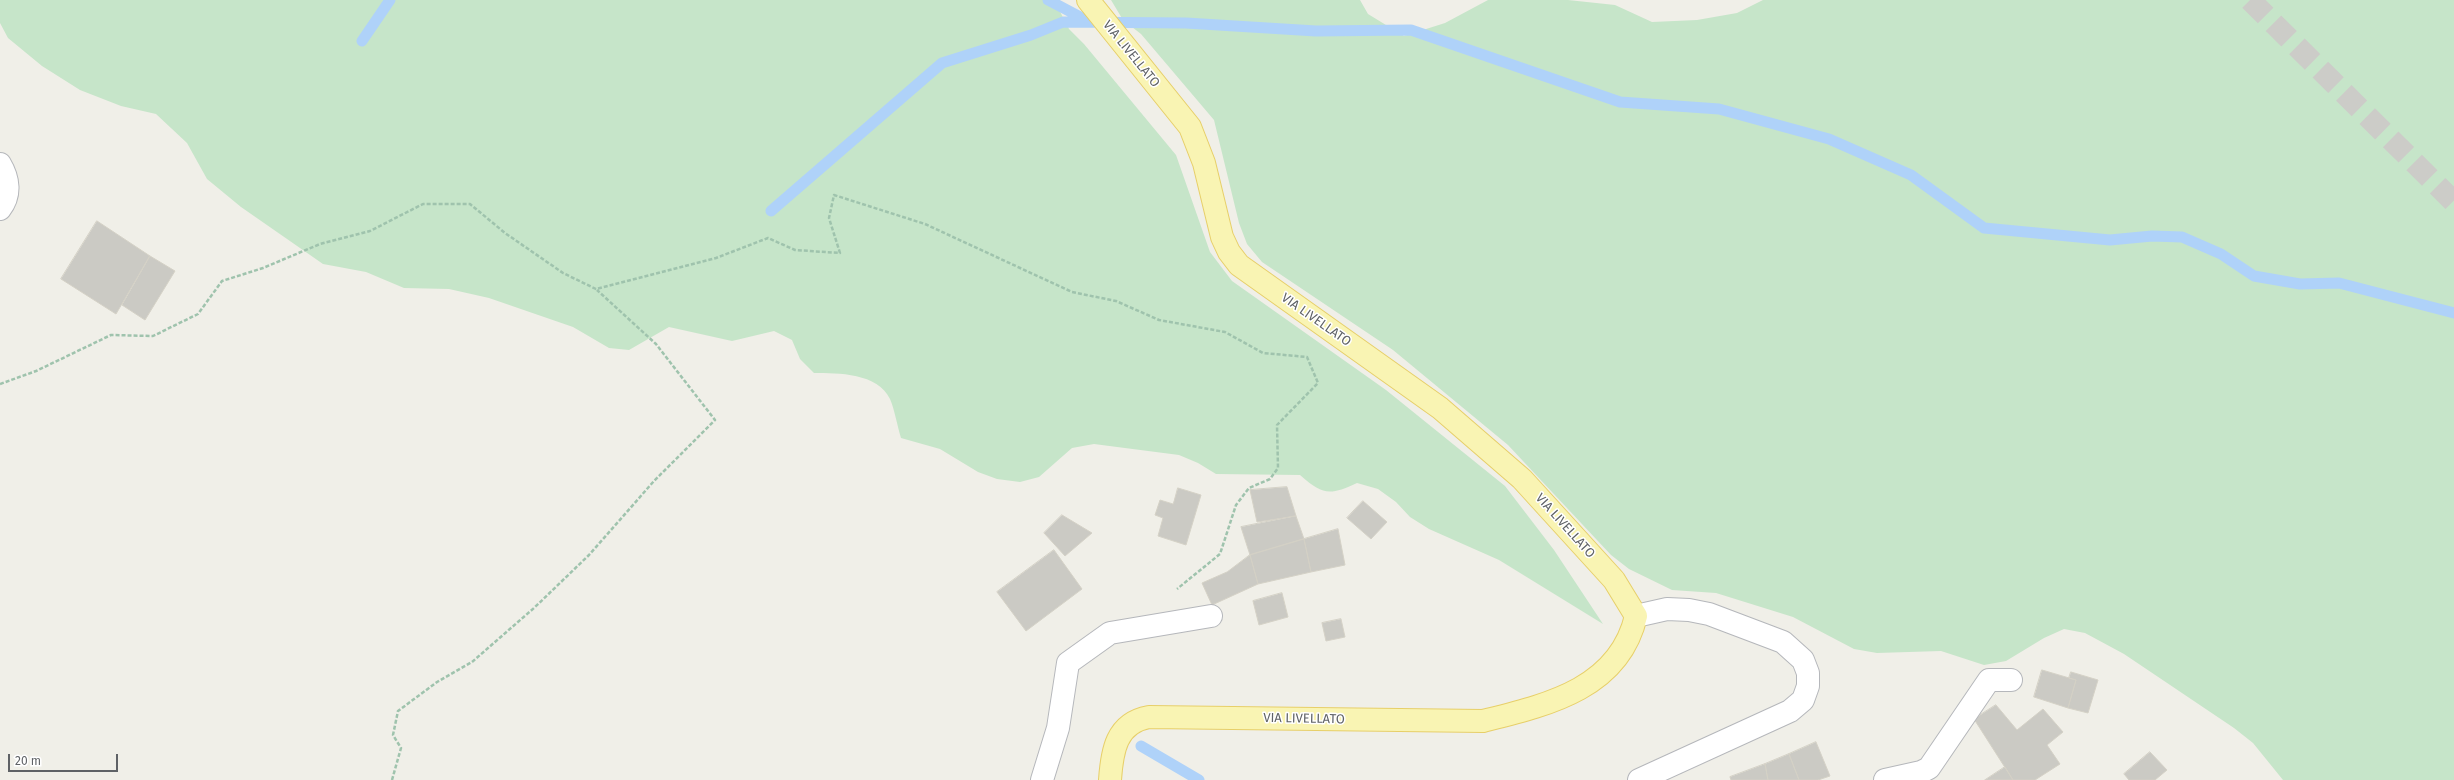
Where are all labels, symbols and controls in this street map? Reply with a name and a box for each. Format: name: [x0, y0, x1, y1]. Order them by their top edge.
street label: VIA LIVELLATO: [1099, 17, 1163, 91]
street label: VIA LIVELLATO: [1278, 290, 1354, 350]
street label: VIA LIVELLATO: [1532, 491, 1598, 561]
street label: VIA LIVELLATO: [1263, 710, 1345, 728]
scale bar: [10, 746, 120, 772]
text: 20 m: [15, 754, 41, 768]

